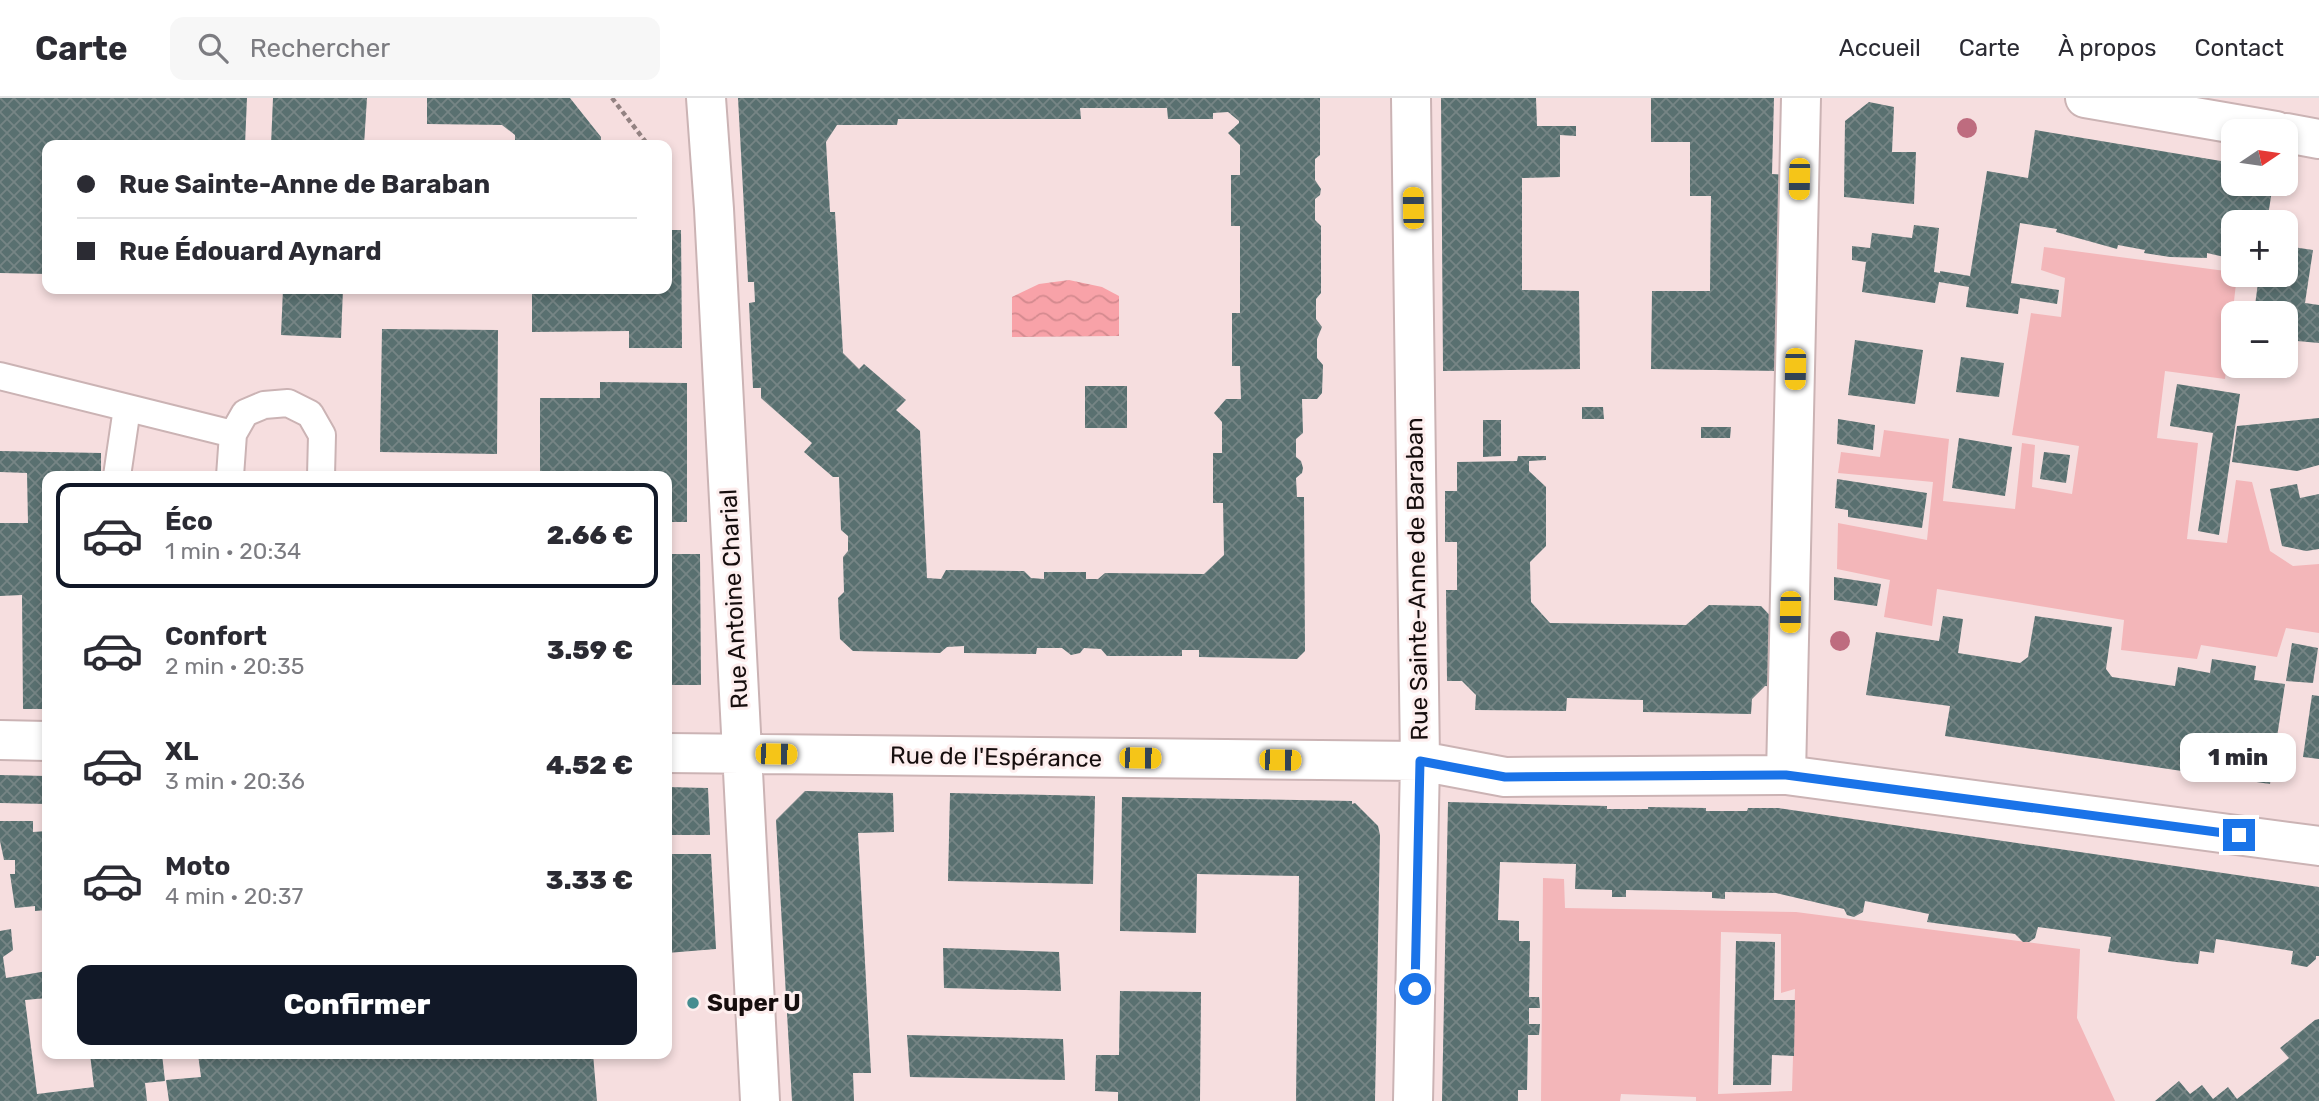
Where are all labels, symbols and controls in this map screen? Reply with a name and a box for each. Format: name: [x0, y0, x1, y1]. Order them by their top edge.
search box: [170, 17, 660, 80]
text: Carte: [35, 29, 128, 68]
icon: search: [194, 29, 232, 67]
text: Rechercher: [250, 33, 390, 64]
text: Accueil: [1839, 34, 1921, 62]
text: Carte: [1959, 34, 2020, 62]
text: À propos: [2058, 34, 2157, 62]
text: Contact: [2195, 34, 2284, 62]
north arrow: [2221, 119, 2298, 196]
map controls: [2221, 119, 2298, 378]
car: [1789, 158, 1810, 200]
text: Rue Sainte-Anne de Baraban: [119, 169, 490, 200]
car: [1403, 187, 1424, 229]
button: +: [2221, 210, 2298, 287]
text: Rue Édouard Aynard: [119, 236, 382, 267]
button: −: [2221, 301, 2298, 378]
car: [1785, 348, 1806, 390]
street label: Rue Sainte-Anne de Baraban: [1400, 417, 1434, 741]
street label: Rue Antoine Charial: [714, 488, 754, 710]
icon: car: [81, 504, 144, 567]
text: Éco: [165, 506, 213, 537]
text: 2.66 €: [547, 520, 633, 551]
text: 1 min · 20:34: [165, 537, 301, 565]
car: [1780, 591, 1801, 633]
icon: car: [81, 619, 144, 682]
text: Confort: [165, 621, 267, 652]
text: 3.59 €: [547, 635, 633, 666]
text: 2 min · 20:35: [165, 652, 304, 680]
icon: car: [81, 734, 144, 797]
callout: 1 min: [2181, 734, 2297, 782]
text: XL: [165, 736, 198, 767]
street label: Rue de l'Espérance: [890, 741, 1102, 773]
car: [755, 743, 798, 765]
text: 1 min: [2208, 743, 2268, 771]
car: [1119, 747, 1162, 769]
car: [1259, 749, 1302, 771]
text: 4.52 €: [546, 750, 633, 781]
text: 3 min · 20:36: [165, 767, 305, 795]
route end: [2223, 819, 2255, 851]
icon: car: [81, 849, 144, 912]
text: Moto: [165, 851, 230, 882]
text: 3.33 €: [546, 865, 633, 896]
text: 4 min · 20:37: [165, 882, 303, 910]
button: Confirmer: [77, 965, 637, 1045]
route start: [1399, 973, 1431, 1005]
place label: Super U: [707, 989, 801, 1017]
marker: Super U: [685, 995, 701, 1011]

